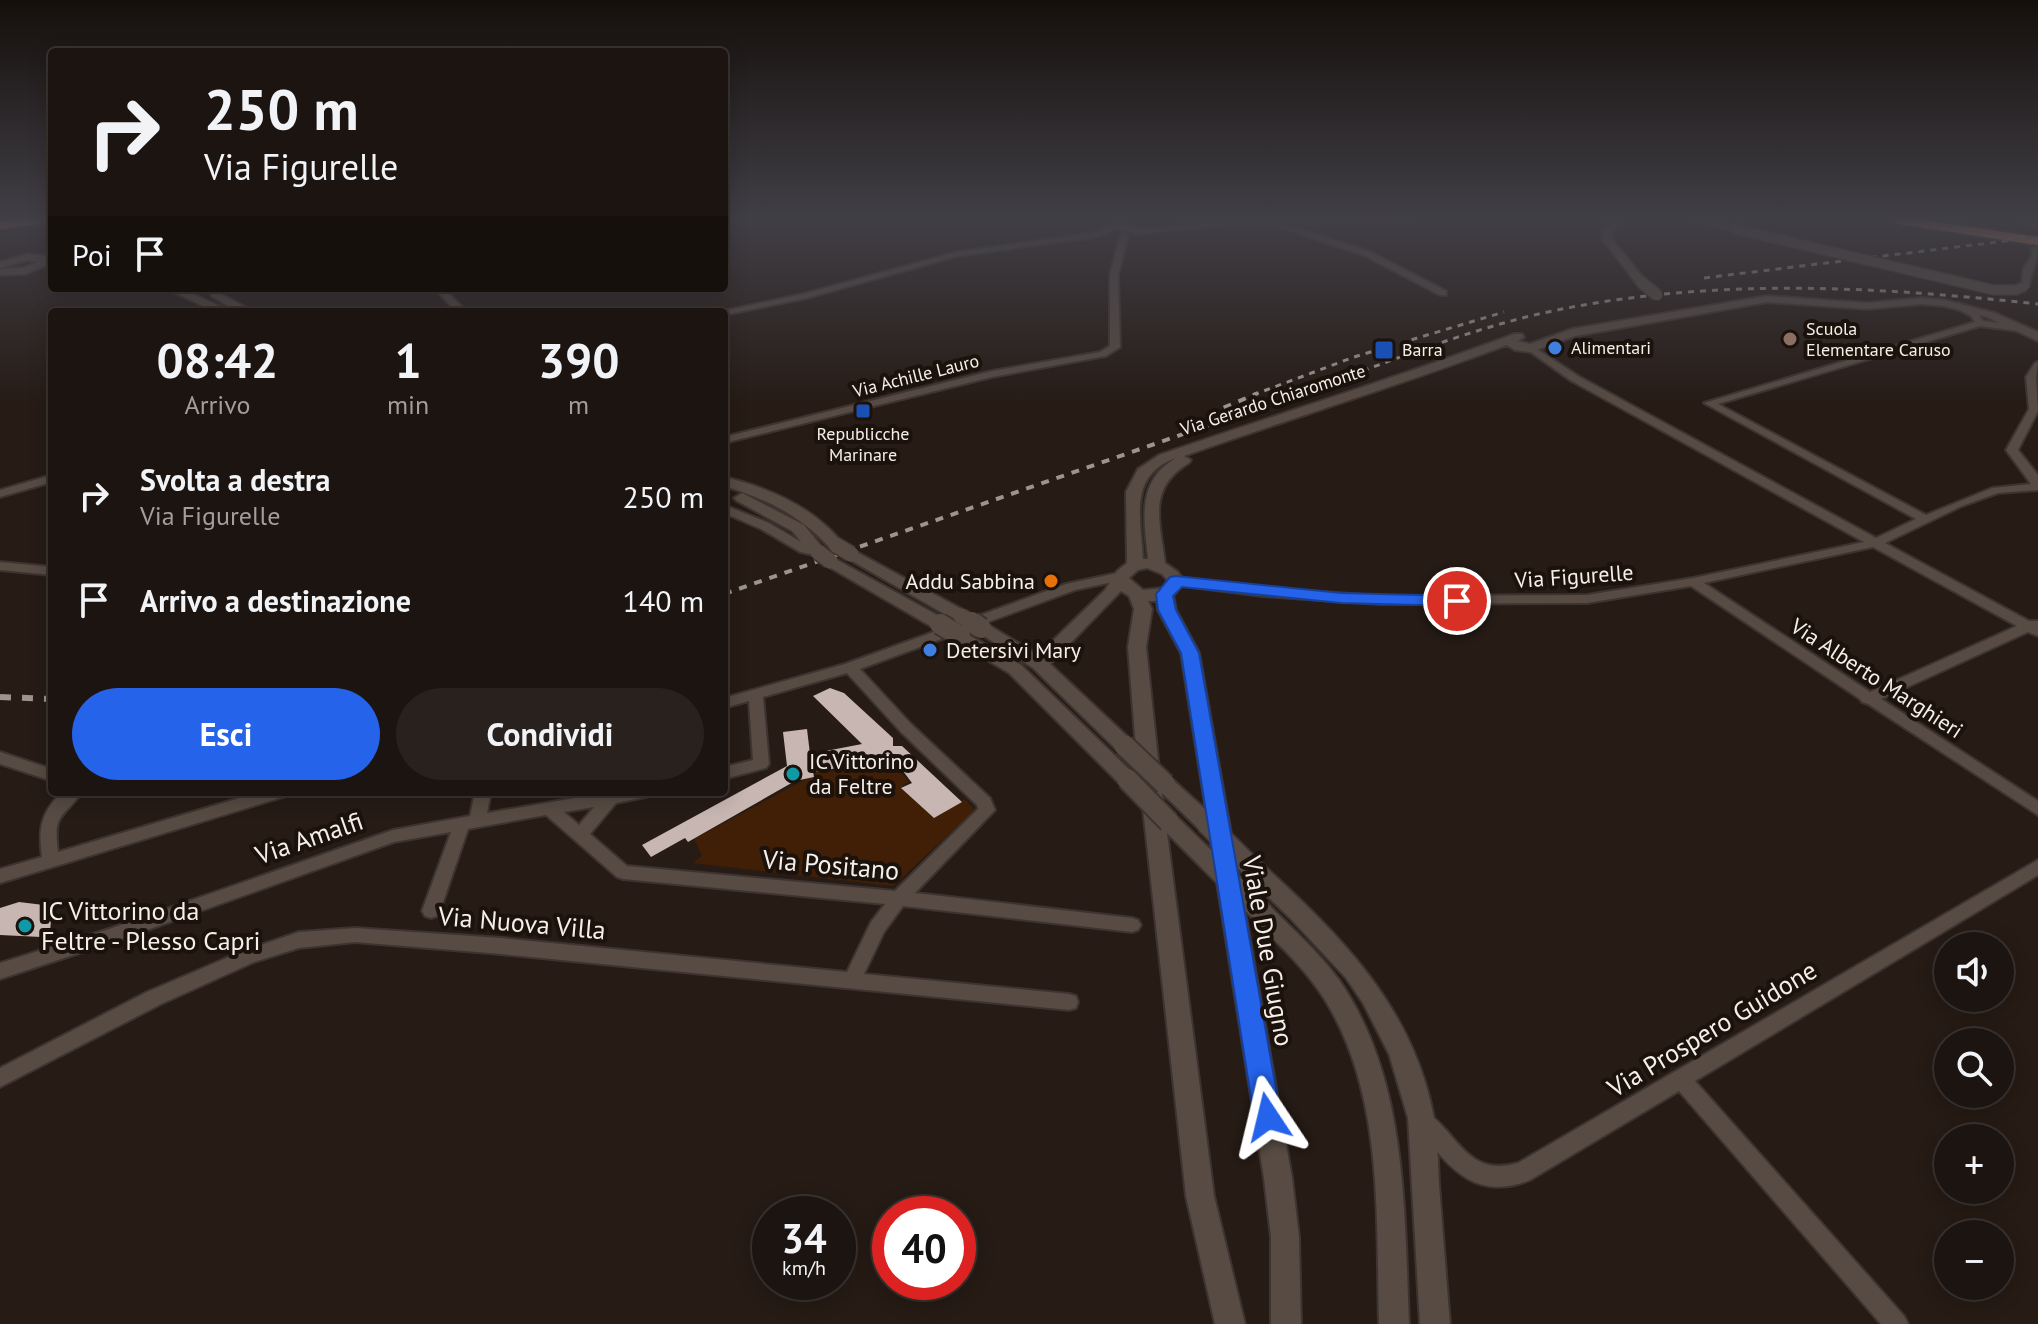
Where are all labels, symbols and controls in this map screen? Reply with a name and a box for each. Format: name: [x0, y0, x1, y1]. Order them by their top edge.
text: 250 m: [204, 73, 359, 145]
icon: right: [72, 80, 176, 184]
text: Via Figurelle: [204, 143, 398, 190]
icon: arrive: [128, 232, 172, 276]
text: Poi: [72, 235, 112, 274]
place label: Scuola Elementare Caruso: [1806, 317, 1951, 361]
text: 08:42: [157, 329, 278, 391]
text: 1: [394, 329, 422, 391]
text: 390: [538, 329, 619, 391]
marker: Scuola Elementare Caruso: [1781, 330, 1799, 348]
place label: Alimentari: [1571, 336, 1651, 359]
place label: Barra: [1402, 338, 1443, 361]
marker: Barra: [1373, 339, 1395, 361]
marker: Alimentari: [1546, 339, 1564, 357]
street label: Via Achille Lauro: [849, 349, 981, 403]
street label: Via Gerardo Chiaromonte: [1177, 359, 1368, 441]
text: Arrivo: [184, 388, 250, 421]
text: min: [387, 388, 429, 421]
text: m: [568, 388, 589, 421]
marker: Republicche Marinare: [854, 402, 872, 420]
place label: Republicche Marinare: [816, 422, 910, 466]
text: Svolta a destra: [140, 460, 330, 499]
icon: right: [72, 474, 116, 518]
text: 250 m: [623, 477, 704, 516]
text: Via Figurelle: [140, 499, 280, 532]
street label: Via Figurelle: [1513, 558, 1634, 594]
place label: Addu Sabbina: [906, 567, 1035, 595]
pin: [1423, 567, 1491, 635]
marker: Addu Sabbina: [1042, 572, 1060, 590]
icon: arrive: [72, 578, 116, 622]
icon: arrive: [1435, 579, 1479, 623]
text: Arrivo a destinazione: [140, 581, 411, 620]
text: 140 m: [623, 581, 704, 620]
street label: Via Alberto Marghieri: [1785, 611, 1968, 744]
place label: Detersivi Mary: [946, 636, 1082, 664]
marker: Detersivi Mary: [921, 641, 939, 659]
button: Esci: [72, 688, 380, 780]
button: Condividi: [396, 688, 704, 780]
place label: IC Vittorino da Feltre: [809, 747, 914, 800]
marker: IC Vittorino da Feltre: [784, 765, 802, 783]
street label: Via Amalfi: [250, 804, 367, 872]
street label: Via Positano: [760, 842, 901, 887]
street label: Viale Due Giugno: [1235, 852, 1301, 1049]
place label: IC Vittorino da Feltre - Plesso Capri: [41, 894, 260, 957]
street label: Via Nuova Villa: [436, 899, 607, 946]
marker: IC Vittorino da Feltre - Plesso Capri: [16, 917, 34, 935]
map controls: [1934, 932, 2014, 1300]
button: sound: [1934, 932, 2014, 1012]
street label: Via Prospero Guidone: [1600, 953, 1822, 1105]
button: search: [1934, 1028, 2014, 1108]
position arrow: [1226, 1075, 1310, 1159]
button: +: [1934, 1124, 2014, 1204]
speed limit sign: 40: [872, 1196, 976, 1300]
text: 34: [781, 1212, 827, 1264]
button: −: [1934, 1220, 2014, 1300]
text: km/h: [782, 1255, 826, 1281]

